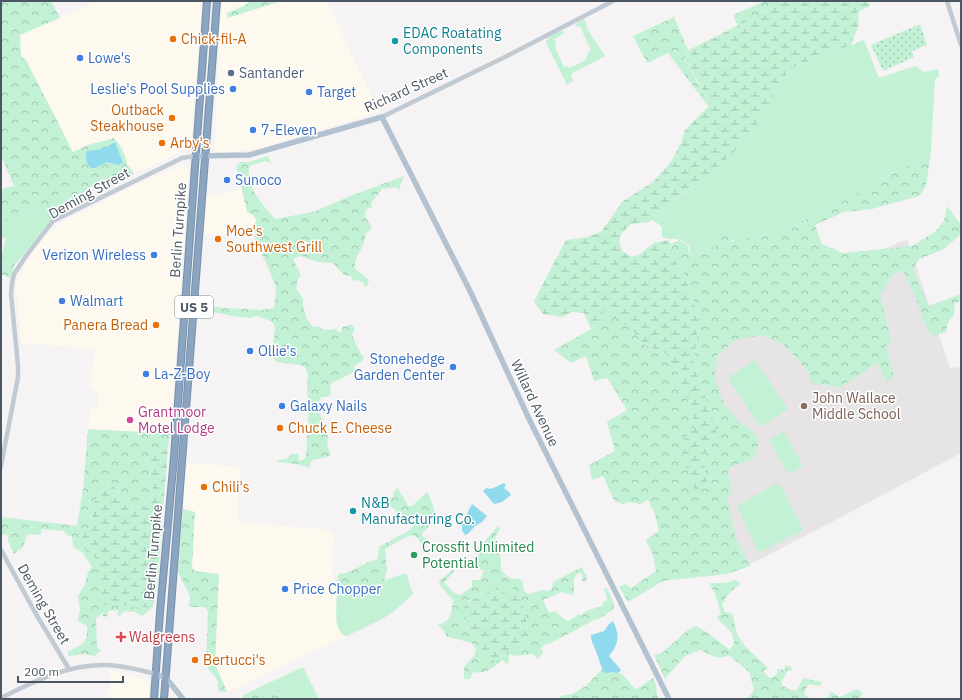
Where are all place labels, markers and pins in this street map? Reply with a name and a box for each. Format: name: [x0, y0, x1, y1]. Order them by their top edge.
place label: EDAC Roatating Components: [403, 24, 502, 58]
place label: Chick-fil-A: [181, 30, 246, 48]
marker: Chick-fil-A: [168, 34, 178, 44]
marker: EDAC Roatating Components: [390, 36, 400, 46]
place label: Lowe's: [88, 49, 131, 67]
marker: Lowe's: [75, 53, 85, 63]
place label: Santander: [239, 64, 304, 82]
marker: Santander: [226, 68, 236, 78]
place label: Leslie's Pool Supplies: [90, 80, 225, 98]
place label: Target: [317, 83, 356, 101]
marker: Leslie's Pool Supplies: [228, 84, 238, 94]
marker: Target: [304, 87, 314, 97]
place label: Outback Steakhouse: [90, 101, 165, 135]
marker: Outback Steakhouse: [167, 113, 177, 123]
place label: 7-Eleven: [261, 121, 317, 139]
marker: 7-Eleven: [248, 125, 258, 135]
place label: Arby's: [170, 134, 210, 152]
marker: Arby's: [157, 138, 167, 148]
place label: Sunoco: [235, 171, 282, 189]
marker: Sunoco: [222, 175, 232, 185]
place label: Moe's Southwest Grill: [226, 222, 322, 256]
marker: Moe's Southwest Grill: [213, 234, 223, 244]
place label: Verizon Wireless: [42, 246, 146, 264]
marker: Verizon Wireless: [149, 250, 159, 260]
place label: Walmart: [70, 292, 124, 310]
marker: Walmart: [57, 296, 67, 306]
place label: Panera Bread: [63, 316, 148, 334]
marker: Panera Bread: [151, 320, 161, 330]
place label: Ollie's: [258, 342, 297, 360]
marker: Ollie's: [245, 346, 255, 356]
place label: Stonehedge Garden Center: [354, 350, 445, 384]
marker: Stonehedge Garden Center: [448, 362, 458, 372]
place label: La-Z-Boy: [154, 365, 210, 383]
marker: La-Z-Boy: [141, 369, 151, 379]
place label: John Wallace Middle School: [812, 389, 901, 423]
place label: Galaxy Nails: [290, 397, 368, 415]
marker: Galaxy Nails: [277, 401, 287, 411]
marker: John Wallace Middle School: [799, 401, 809, 411]
place label: Grantmoor Motel Lodge: [138, 403, 215, 437]
marker: Grantmoor Motel Lodge: [125, 415, 135, 425]
place label: Chuck E. Cheese: [288, 419, 392, 437]
marker: Chuck E. Cheese: [275, 423, 285, 433]
place label: Chili's: [212, 478, 250, 496]
marker: Chili's: [199, 482, 209, 492]
place label: N&B Manufacturing Co.: [361, 494, 475, 528]
marker: N&B Manufacturing Co.: [348, 506, 358, 516]
place label: Crossfit Unlimited Potential: [422, 538, 534, 572]
marker: Crossfit Unlimited Potential: [409, 550, 419, 560]
place label: Price Chopper: [293, 580, 381, 598]
marker: Price Chopper: [280, 584, 290, 594]
place label: Walgreens: [129, 628, 195, 646]
marker: Walgreens: [116, 632, 126, 642]
place label: Bertucci's: [203, 651, 266, 669]
marker: Bertucci's: [190, 655, 200, 665]

